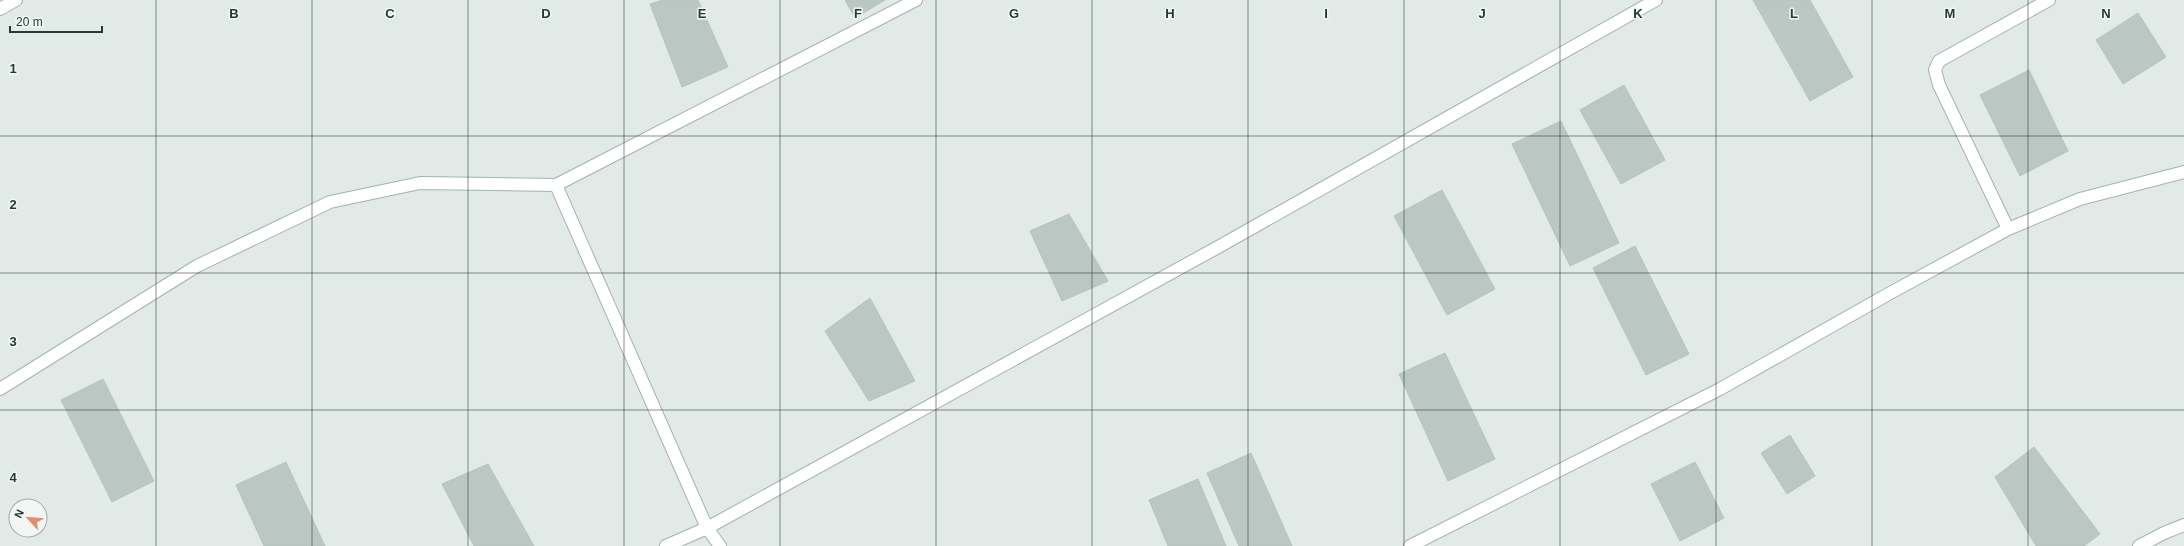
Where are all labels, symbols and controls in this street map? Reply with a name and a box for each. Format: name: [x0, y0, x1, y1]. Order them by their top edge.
text: B: [229, 6, 239, 21]
text: C: [385, 6, 395, 21]
text: D: [541, 6, 551, 21]
text: E: [698, 6, 707, 21]
text: F: [854, 6, 862, 21]
text: G: [1009, 6, 1019, 21]
text: H: [1165, 6, 1175, 21]
text: I: [1324, 6, 1328, 21]
text: J: [1478, 6, 1486, 21]
text: K: [1633, 6, 1643, 21]
text: L: [1790, 6, 1798, 21]
text: M: [1945, 6, 1955, 21]
text: N: [2101, 6, 2111, 21]
scale bar: [10, 8, 102, 34]
text: 20 m: [16, 15, 43, 29]
text: 1: [9, 61, 17, 76]
text: 2: [9, 197, 17, 212]
text: 3: [9, 334, 17, 349]
text: 4: [9, 470, 17, 485]
north arrow: [8, 498, 48, 538]
text: N: [12, 507, 26, 520]

